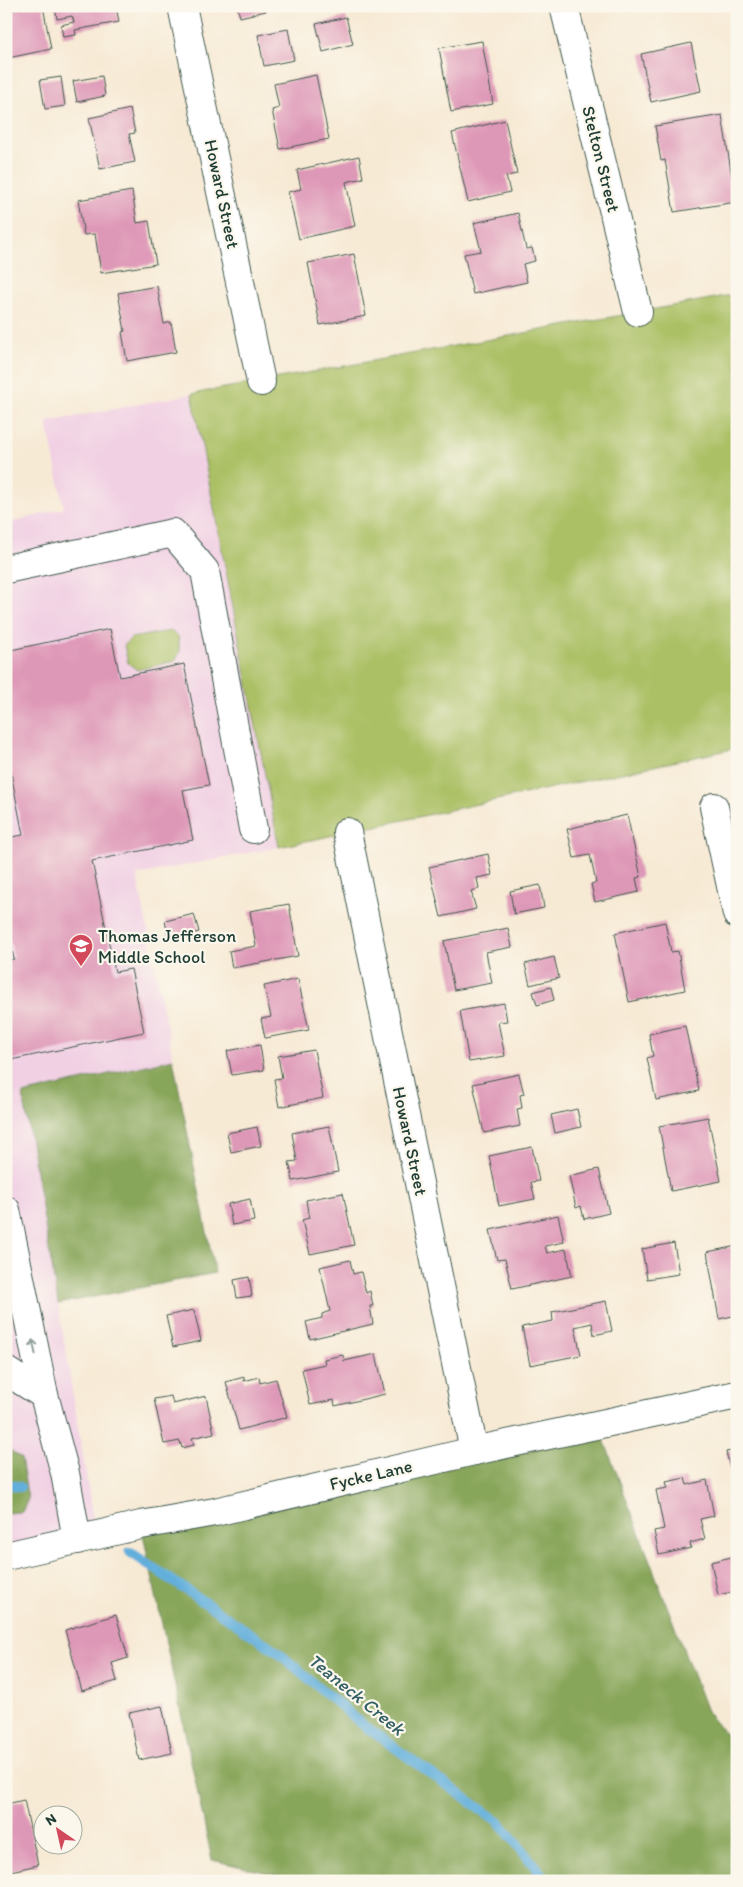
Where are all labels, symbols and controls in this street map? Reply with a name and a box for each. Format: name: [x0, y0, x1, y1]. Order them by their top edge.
street label: Stelton Street: [577, 104, 625, 215]
street label: Howard Street: [200, 137, 244, 251]
place label: Thomas Jefferson Middle School: [98, 925, 236, 968]
school or university icon: Thomas Jefferson Middle School: [68, 933, 94, 967]
street label: Howard Street: [388, 1084, 432, 1198]
one-way arrow: [29, 1340, 38, 1356]
street label: Fycke Lane: [328, 1455, 414, 1495]
water label: Teaneck Creek: [304, 1649, 410, 1741]
north arrow: [32, 1804, 82, 1854]
text: N: [42, 1810, 60, 1829]

